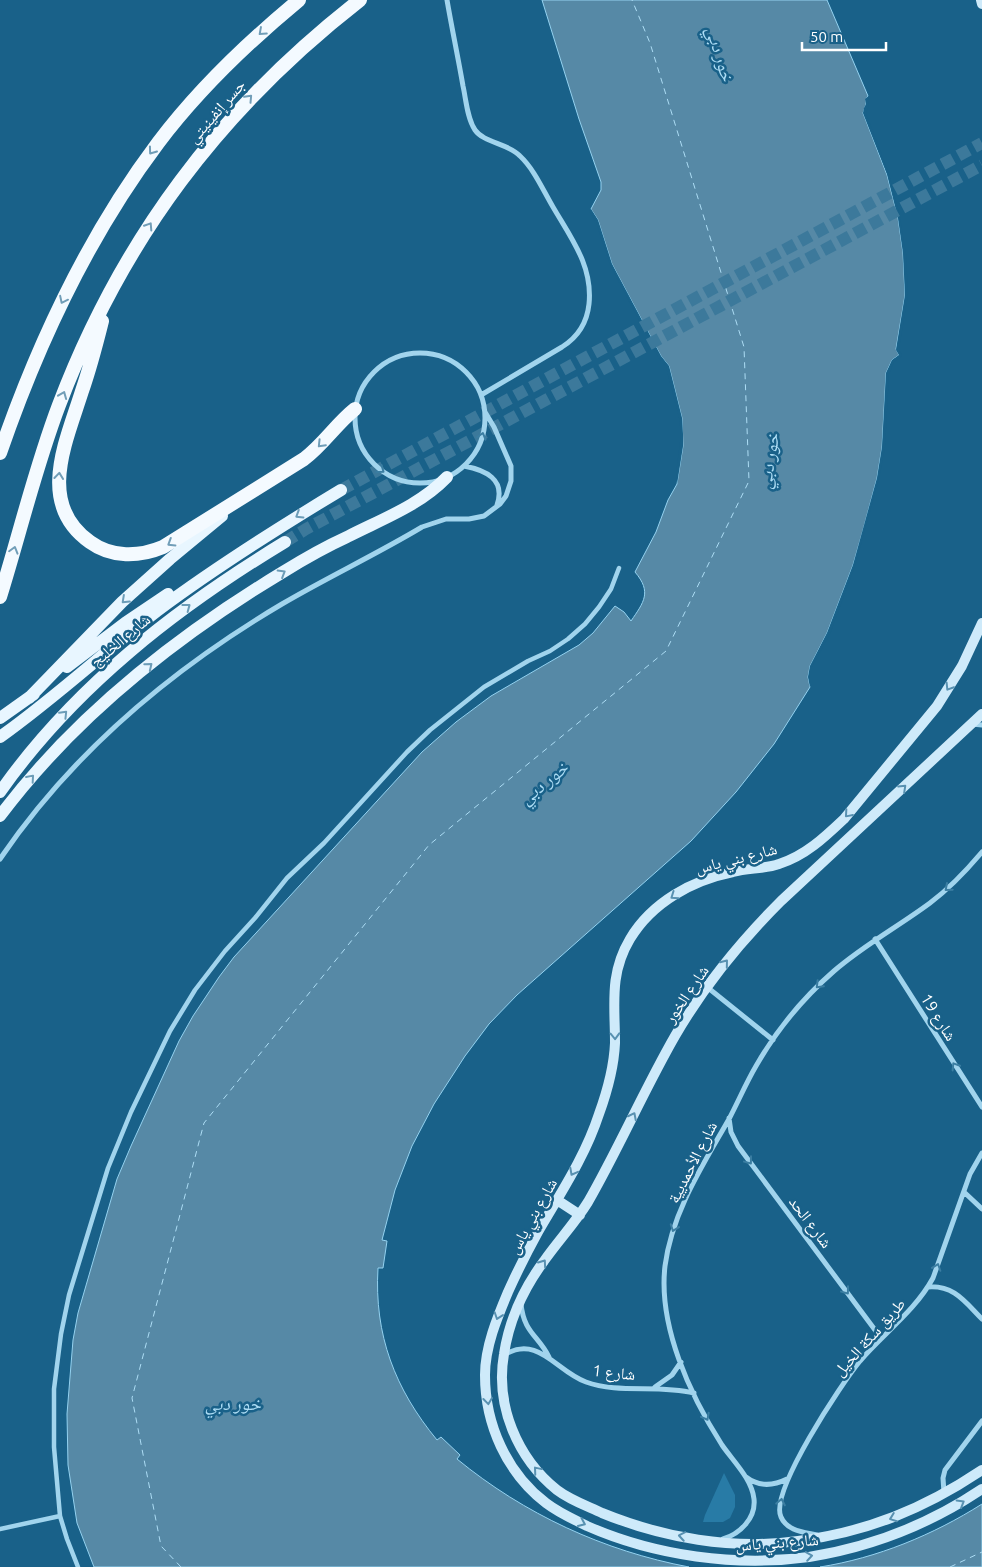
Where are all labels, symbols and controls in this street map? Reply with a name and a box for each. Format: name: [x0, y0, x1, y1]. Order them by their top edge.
scale bar: [802, 20, 886, 52]
water label: خور دبي: [698, 24, 739, 85]
one-way arrow: [258, 26, 267, 35]
text: 50 m: [810, 28, 843, 45]
street label: جسر إنفينيتي: [184, 76, 252, 149]
one-way arrow: [243, 95, 252, 104]
one-way arrow: [149, 145, 158, 155]
one-way arrow: [143, 222, 152, 231]
one-way arrow: [60, 294, 70, 303]
one-way arrow: [57, 391, 67, 400]
one-way arrow: [476, 431, 487, 440]
water label: خور دبي: [754, 431, 788, 491]
one-way arrow: [318, 438, 327, 447]
one-way arrow: [375, 465, 384, 473]
one-way arrow: [54, 471, 65, 479]
one-way arrow: [296, 509, 305, 518]
one-way arrow: [167, 536, 176, 546]
one-way arrow: [9, 547, 19, 555]
one-way arrow: [276, 570, 285, 579]
one-way arrow: [121, 594, 130, 603]
one-way arrow: [181, 604, 191, 613]
street label: شارع الخليج: [87, 610, 155, 672]
one-way arrow: [143, 663, 152, 672]
one-way arrow: [946, 682, 956, 691]
one-way arrow: [58, 710, 67, 719]
water label: خور دبي: [515, 757, 575, 812]
one-way arrow: [25, 774, 34, 783]
one-way arrow: [898, 785, 907, 794]
one-way arrow: [845, 808, 854, 817]
street label: شارع بني ياس: [693, 839, 780, 881]
one-way arrow: [945, 882, 954, 891]
one-way arrow: [670, 890, 680, 899]
one-way arrow: [720, 960, 728, 969]
street label: شارع الخور: [660, 962, 713, 1028]
one-way arrow: [816, 980, 825, 989]
street label: شارع 19: [916, 990, 960, 1045]
one-way arrow: [609, 1032, 620, 1040]
one-way arrow: [952, 1063, 961, 1072]
one-way arrow: [627, 1113, 637, 1122]
street label: شارع الأحمديية: [664, 1118, 722, 1207]
one-way arrow: [744, 1155, 752, 1164]
one-way arrow: [569, 1167, 579, 1176]
street label: شارع بني ياس: [504, 1175, 564, 1259]
street label: شارع الحد: [784, 1193, 836, 1252]
one-way arrow: [670, 1224, 680, 1232]
one-way arrow: [537, 1259, 546, 1269]
one-way arrow: [931, 1264, 941, 1272]
one-way arrow: [841, 1285, 849, 1294]
street label: طريق سكة الخيل: [829, 1294, 910, 1381]
one-way arrow: [494, 1311, 504, 1320]
street label: شارع 1: [591, 1361, 636, 1385]
water label: خور دبي: [205, 1393, 261, 1419]
one-way arrow: [482, 1397, 493, 1405]
one-way arrow: [700, 1412, 710, 1421]
one-way arrow: [534, 1467, 542, 1476]
one-way arrow: [775, 1497, 785, 1506]
one-way arrow: [956, 1499, 965, 1509]
one-way arrow: [889, 1512, 898, 1522]
one-way arrow: [577, 1517, 586, 1528]
street label: شارع بني ياس: [735, 1530, 820, 1558]
one-way arrow: [677, 1532, 686, 1542]
one-way arrow: [805, 1552, 813, 1562]

